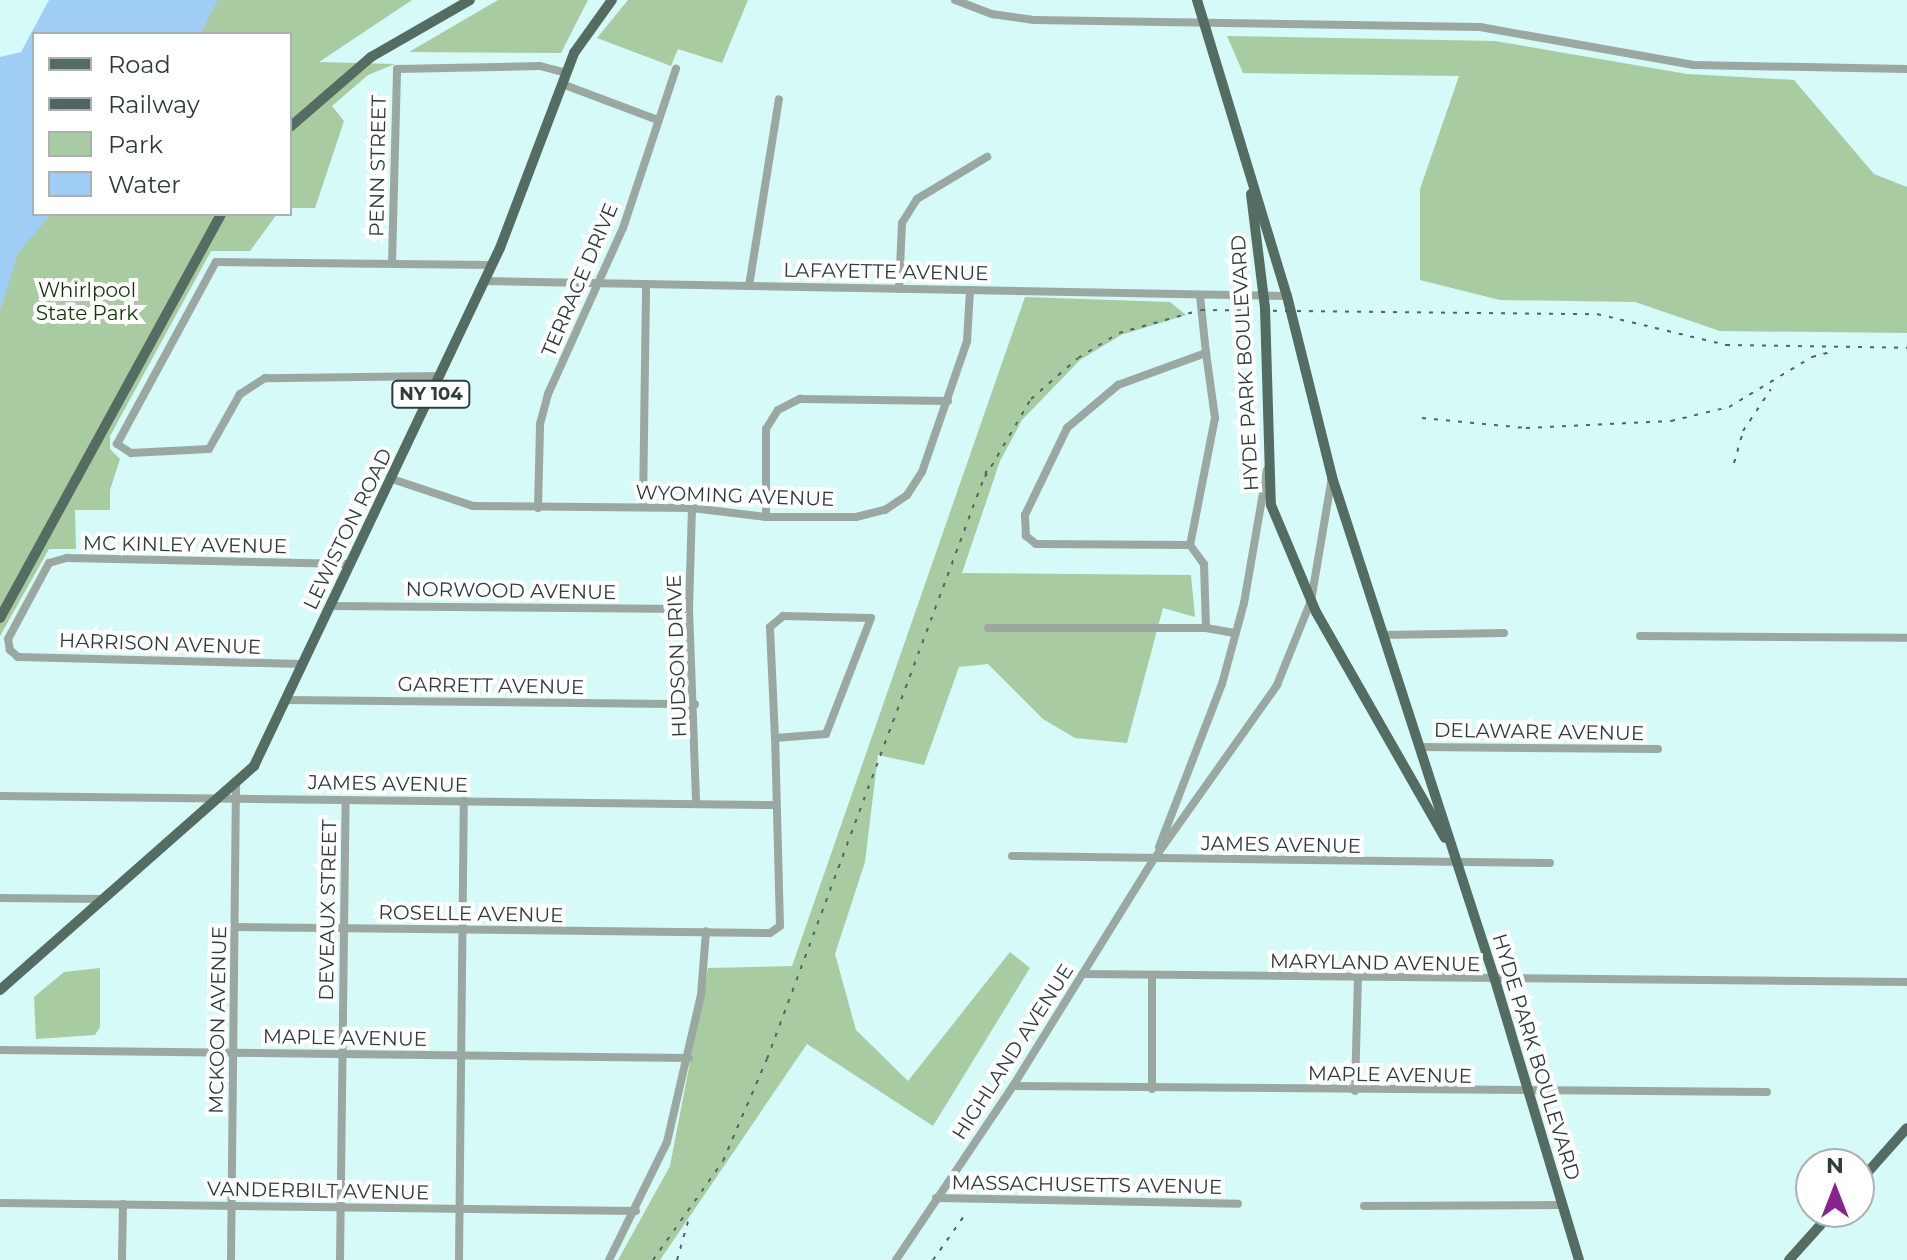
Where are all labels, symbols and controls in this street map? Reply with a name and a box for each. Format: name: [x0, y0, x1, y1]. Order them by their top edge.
legend: [32, 32, 292, 216]
text: Road: [108, 50, 171, 79]
text: Railway: [108, 90, 200, 119]
street label: PENN STREET: [365, 95, 391, 237]
text: Park: [108, 130, 163, 159]
text: Water: [108, 170, 181, 199]
street label: TERRACE DRIVE: [537, 200, 623, 360]
street label: HYDE PARK BOULEVARD: [1226, 234, 1264, 492]
street label: LAFAYETTE AVENUE: [783, 258, 989, 286]
park label: Whirlpool State Park: [36, 278, 138, 325]
road number: NY 104: [391, 380, 471, 408]
street label: LEWISTON ROAD: [299, 444, 397, 614]
street label: WYOMING AVENUE: [635, 481, 835, 511]
street label: MC KINLEY AVENUE: [83, 531, 287, 559]
street label: HUDSON DRIVE: [662, 574, 692, 738]
street label: NORWOOD AVENUE: [405, 577, 617, 605]
street label: HARRISON AVENUE: [59, 628, 261, 660]
street label: GARRETT AVENUE: [397, 672, 585, 700]
street label: DELAWARE AVENUE: [1434, 718, 1644, 746]
street label: JAMES AVENUE: [308, 771, 468, 797]
street label: DEVEAUX STREET: [314, 819, 342, 1001]
street label: JAMES AVENUE: [1201, 832, 1361, 858]
street label: ROSELLE AVENUE: [378, 900, 564, 928]
street label: MCKOON AVENUE: [204, 926, 232, 1114]
street label: HYDE PARK BOULEVARD: [1487, 931, 1585, 1183]
street label: MARYLAND AVENUE: [1270, 949, 1480, 977]
street label: HIGHLAND AVENUE: [947, 960, 1079, 1144]
street label: MAPLE AVENUE: [263, 1025, 427, 1051]
street label: MAPLE AVENUE: [1308, 1062, 1472, 1088]
north arrow: [1795, 1148, 1875, 1228]
text: N: [1826, 1152, 1844, 1179]
street label: MASSACHUSETTS AVENUE: [951, 1171, 1223, 1199]
street label: VANDERBILT AVENUE: [207, 1177, 429, 1205]

